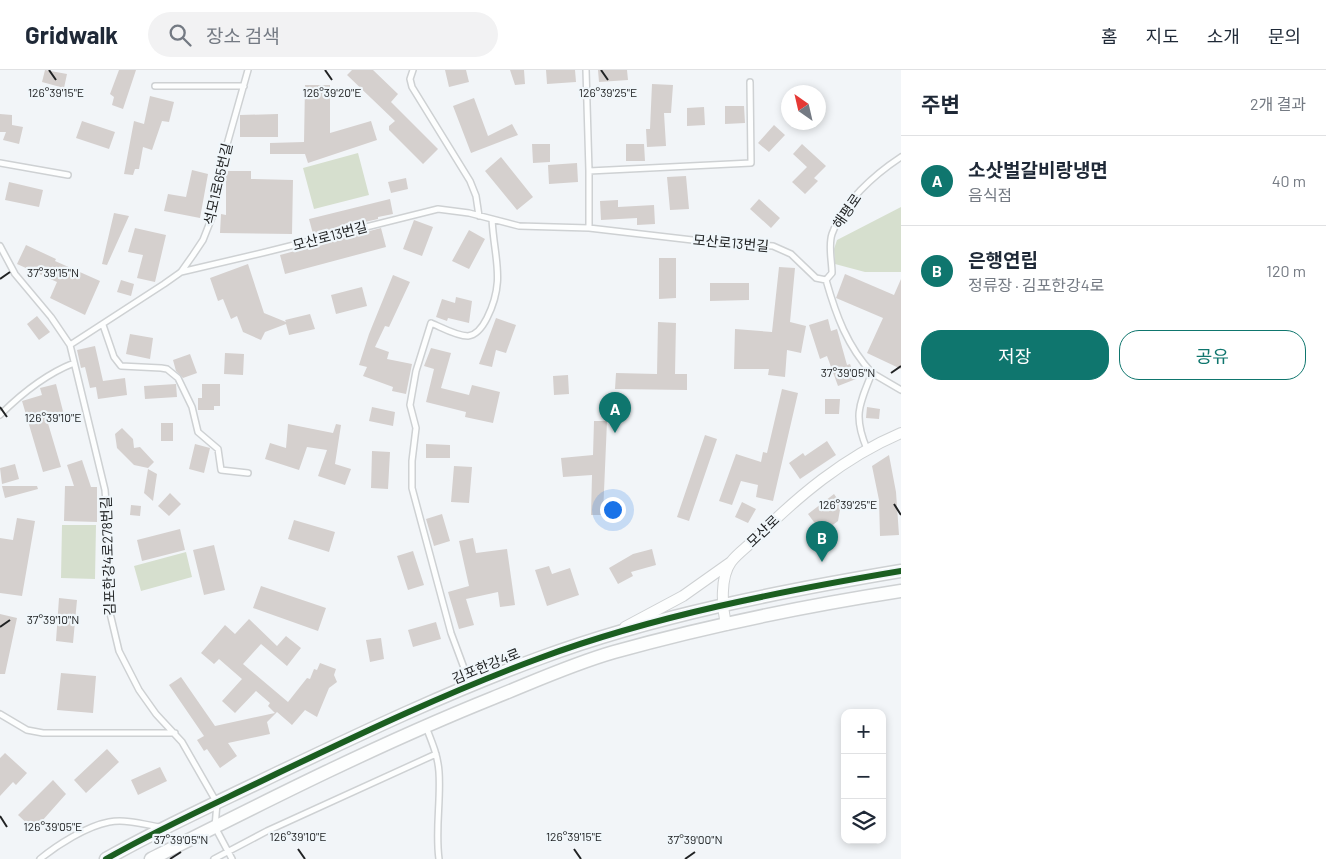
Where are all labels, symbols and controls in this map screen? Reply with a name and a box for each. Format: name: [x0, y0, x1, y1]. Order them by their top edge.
search box: [148, 12, 498, 57]
text: Gridwalk: [25, 20, 118, 49]
icon: search: [166, 21, 194, 49]
text: 장소 검색: [206, 24, 280, 47]
text: 홈: [1101, 25, 1118, 47]
text: 지도: [1146, 25, 1179, 47]
text: 소개: [1207, 25, 1240, 47]
text: 문의: [1268, 25, 1301, 47]
text: 126°39'15"E: [28, 85, 84, 99]
text: 126°39'20"E: [302, 85, 362, 99]
text: 126°39'25"E: [579, 85, 637, 99]
north arrow: [781, 85, 826, 130]
text: 주변: [921, 91, 960, 116]
text: 2개 결과: [1250, 94, 1306, 113]
street label: 석모1로65번길: [200, 141, 235, 227]
text: 소삿벌갈비랑냉면: [968, 158, 1108, 181]
text: A: [932, 171, 942, 190]
text: 40 m: [1272, 171, 1306, 190]
text: 음식점: [968, 185, 1012, 204]
street label: 해평로: [829, 190, 865, 231]
street label: 모산로13번길: [291, 217, 369, 254]
street label: 모산로13번길: [692, 231, 770, 254]
text: 은행연립: [968, 248, 1038, 271]
text: B: [932, 261, 942, 280]
text: 120 m: [1266, 261, 1306, 280]
text: 37°39'15"N: [27, 265, 79, 279]
text: 정류장 · 김포한강4로: [968, 275, 1104, 294]
button: 저장: [921, 330, 1109, 380]
button: 공유: [1119, 330, 1306, 380]
text: 37°39'05"N: [821, 365, 875, 379]
pin: A: [599, 392, 631, 433]
text: 126°39'10"E: [25, 410, 81, 424]
street label: 김포한강4로278번길: [97, 496, 118, 616]
your location: [600, 497, 626, 523]
text: 126°39'25"E: [819, 497, 877, 511]
street label: 모산로: [743, 511, 783, 550]
pin: B: [806, 521, 838, 562]
text: 37°39'10"N: [27, 612, 79, 626]
street label: 김포한강4로: [449, 644, 523, 687]
map controls: [841, 709, 886, 844]
button: +: [841, 709, 886, 754]
button: −: [841, 754, 886, 799]
button: layers: [841, 799, 886, 844]
text: 126°39'05"E: [24, 819, 82, 833]
text: 126°39'10"E: [270, 829, 326, 843]
text: 126°39'15"E: [546, 829, 602, 843]
text: 37°39'05"N: [154, 832, 208, 846]
text: 37°39'00"N: [667, 832, 723, 846]

